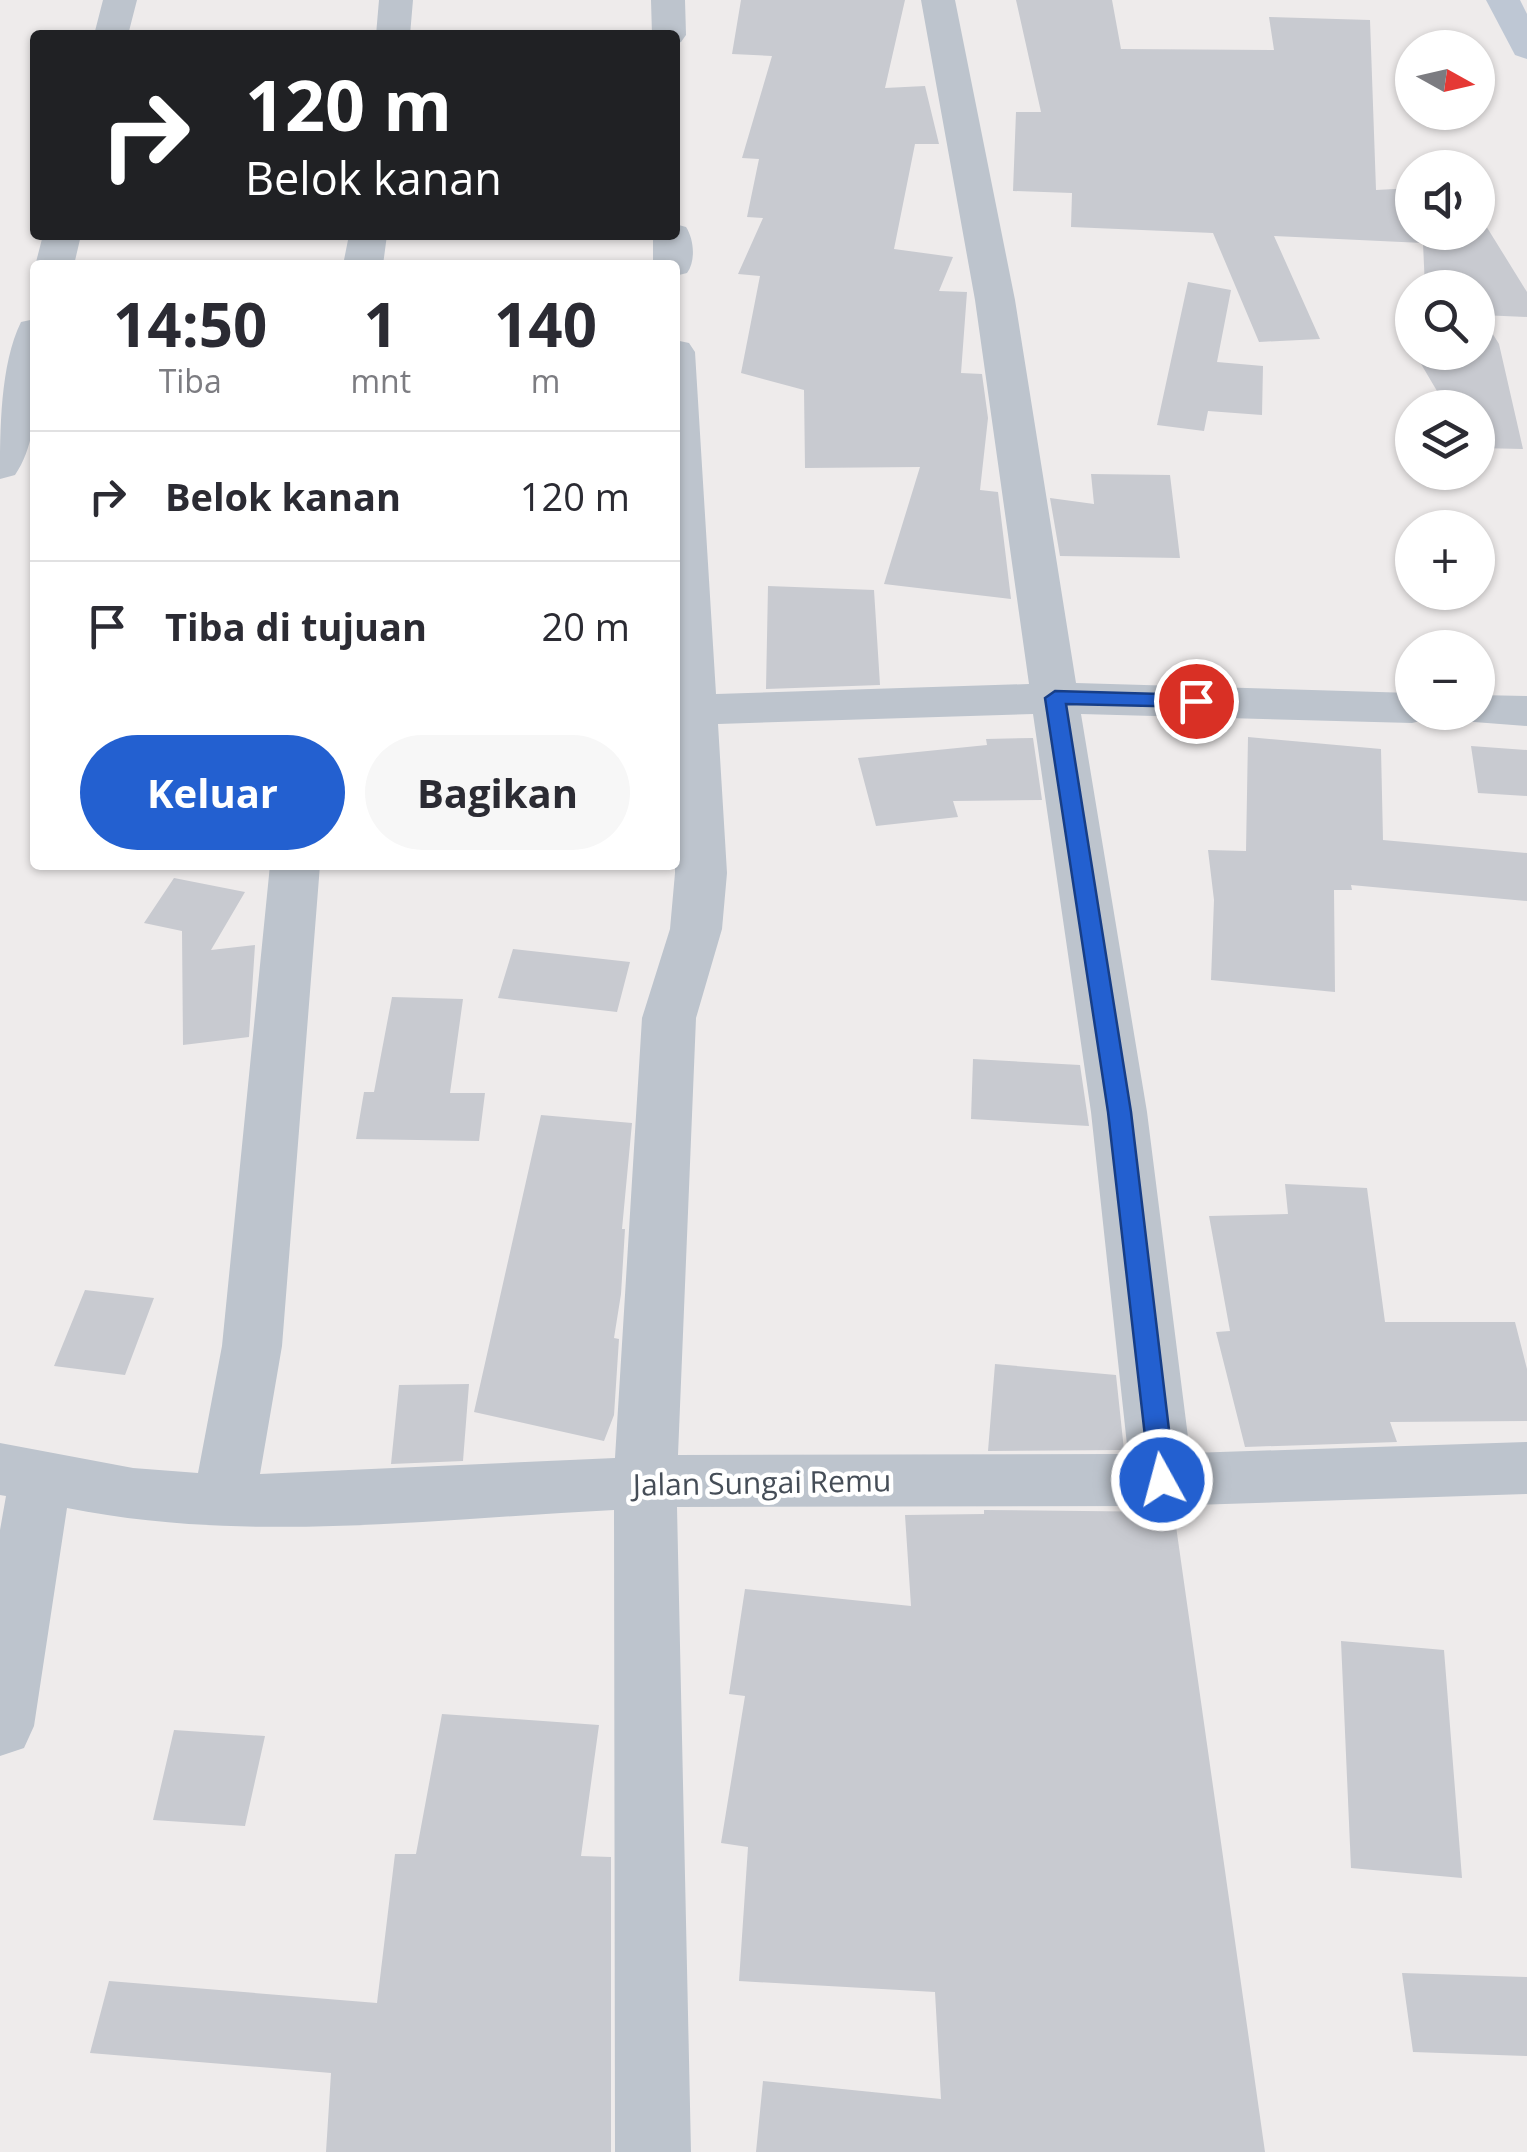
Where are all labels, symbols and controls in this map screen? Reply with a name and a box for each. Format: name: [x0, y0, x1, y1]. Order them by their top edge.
north arrow: [1395, 30, 1495, 130]
map controls: [1395, 30, 1495, 730]
text: 120 m: [245, 56, 452, 152]
icon: right: [80, 70, 210, 200]
text: Belok kanan: [245, 147, 502, 208]
button: sound: [1395, 150, 1495, 250]
button: search: [1395, 270, 1495, 370]
text: 14:50: [113, 283, 267, 365]
text: 1: [364, 283, 398, 365]
text: 140: [494, 283, 597, 365]
text: Tiba: [159, 359, 222, 402]
text: mnt: [350, 359, 411, 402]
text: m: [531, 359, 560, 402]
button: layers: [1395, 390, 1495, 490]
icon: right: [80, 469, 135, 524]
text: Belok kanan: [165, 470, 401, 522]
text: 120 m: [520, 470, 630, 522]
button: +: [1395, 510, 1495, 610]
icon: arrive: [80, 599, 135, 654]
text: Tiba di tujuan: [165, 600, 427, 652]
text: 20 m: [541, 600, 630, 652]
button: −: [1395, 630, 1495, 730]
pin: [1154, 659, 1239, 744]
icon: arrive: [1169, 674, 1224, 729]
button: Keluar: [80, 735, 345, 850]
button: Bagikan: [365, 735, 630, 850]
position arrow: [1110, 1428, 1214, 1532]
street label: Jalan Sungai Remu: [630, 1459, 891, 1505]

